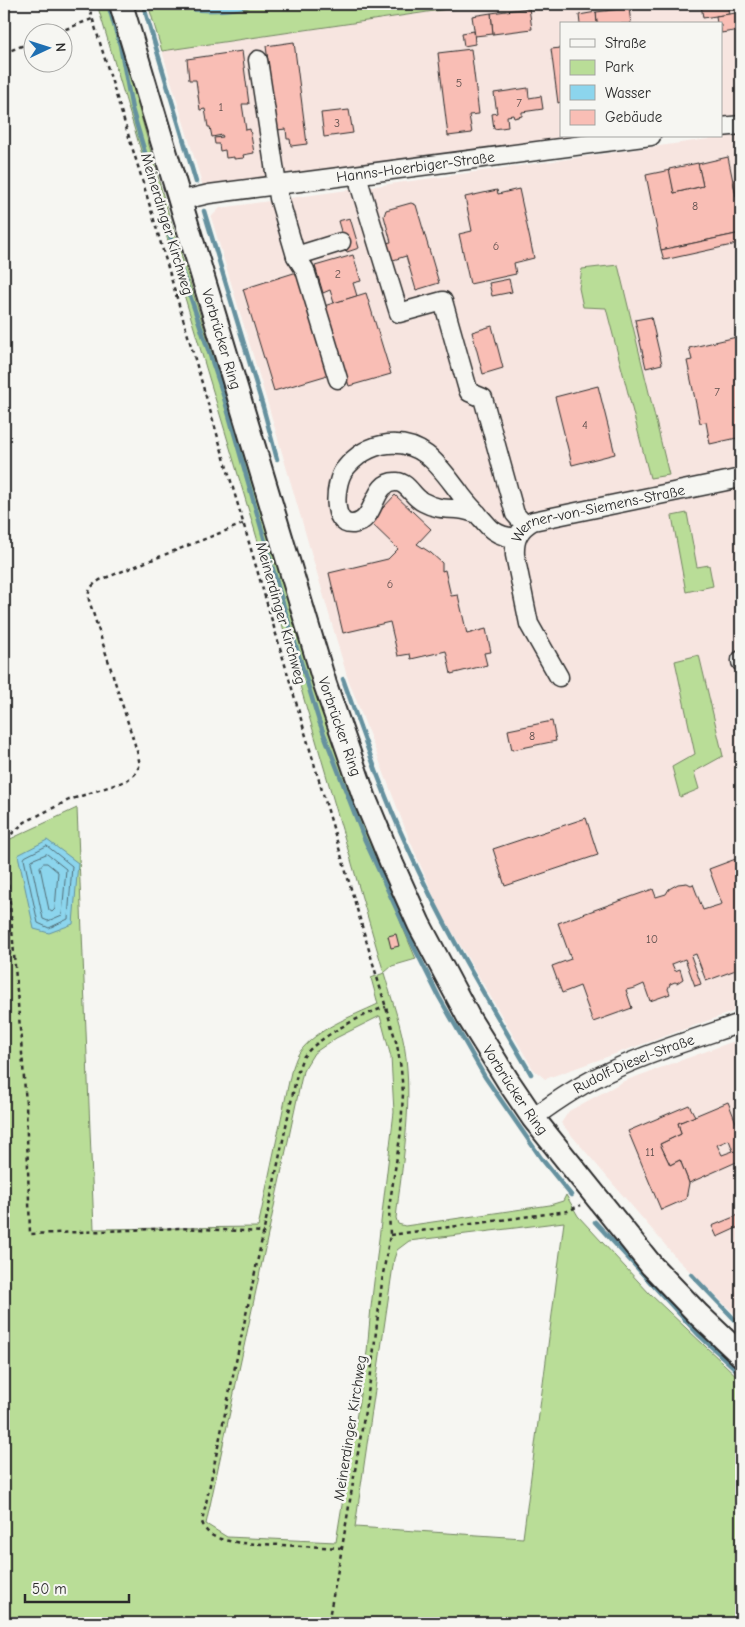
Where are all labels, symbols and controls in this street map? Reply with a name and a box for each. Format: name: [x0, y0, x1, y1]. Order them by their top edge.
north arrow: [22, 22, 72, 72]
legend: [560, 22, 722, 138]
text: Straße: [605, 34, 647, 52]
text: N: [52, 42, 69, 52]
text: Park: [605, 58, 634, 76]
house number: 5: [456, 76, 462, 90]
text: Wasser: [605, 84, 651, 102]
house number: 7: [516, 96, 522, 110]
house number: 1: [219, 100, 224, 114]
text: Gebäude: [605, 108, 663, 126]
house number: 3: [334, 116, 340, 130]
street label: Hanns-Hoerbiger-Straße: [335, 148, 496, 186]
street label: Meinerdinger Kirchweg: [137, 151, 197, 297]
house number: 8: [692, 199, 698, 213]
house number: 6: [493, 239, 499, 253]
house number: 2: [335, 267, 341, 281]
street label: Vorbrücker Ring: [198, 287, 245, 392]
house number: 7: [714, 385, 720, 399]
house number: 4: [582, 418, 588, 432]
street label: Werner-von-Siemens-Straße: [507, 481, 687, 545]
street label: Meinerdinger Kirchweg: [252, 540, 310, 686]
house number: 6: [387, 577, 393, 591]
street label: Vorbrücker Ring: [314, 675, 365, 779]
house number: 8: [529, 729, 535, 743]
house number: 10: [646, 932, 658, 946]
street label: Rudolf-Diesel-Straße: [570, 1030, 697, 1098]
street label: Vorbrücker Ring: [479, 1042, 552, 1138]
house number: 11: [645, 1145, 655, 1159]
street label: Meinerdinger Kirchweg: [330, 1354, 370, 1502]
scale bar: [25, 1572, 129, 1604]
text: 50 m: [32, 1580, 67, 1598]

